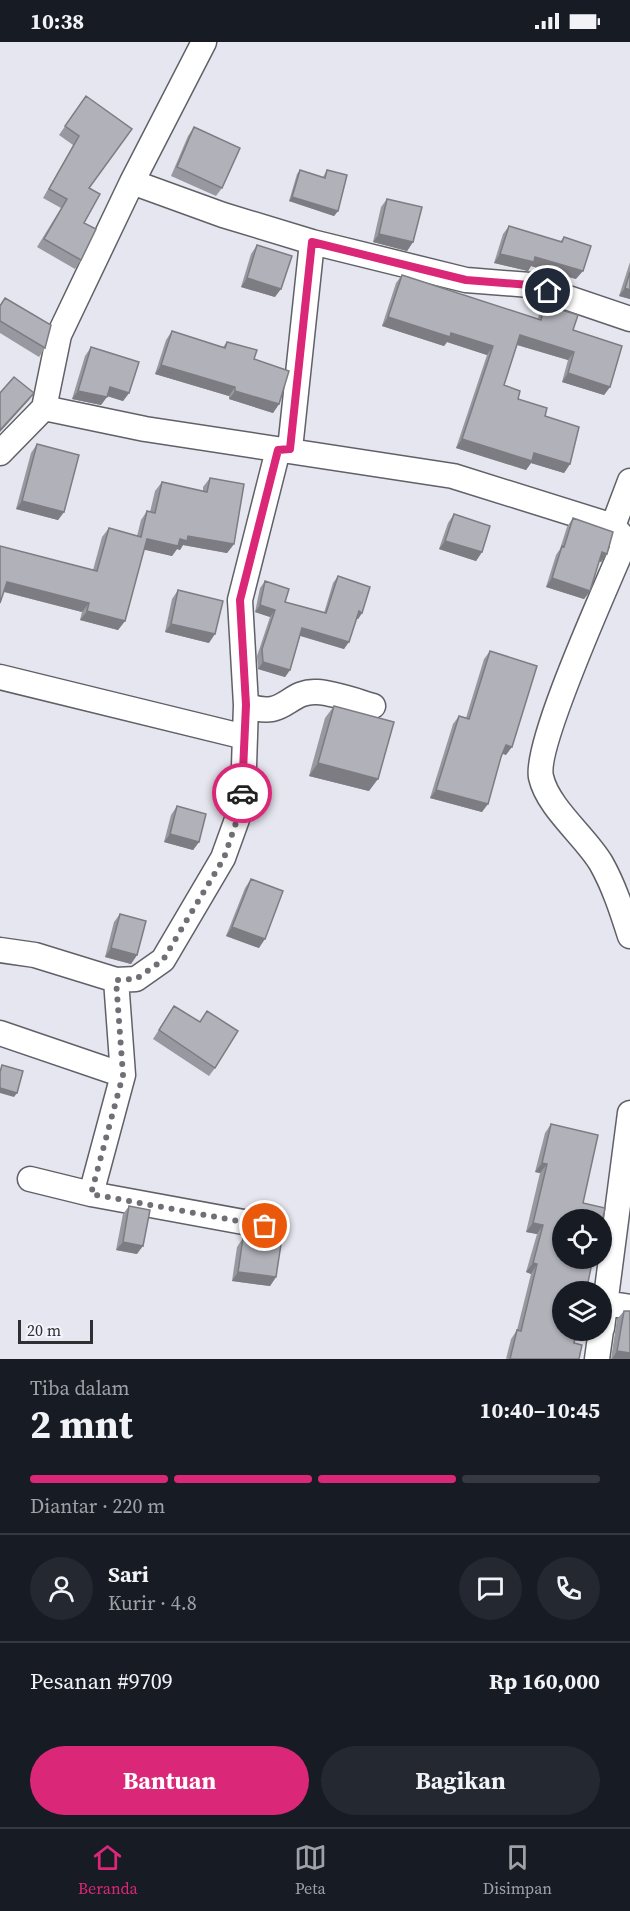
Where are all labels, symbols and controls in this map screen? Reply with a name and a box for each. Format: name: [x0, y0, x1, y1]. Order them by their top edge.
text: 10:38: [30, 6, 84, 36]
pin: [522, 265, 573, 316]
icon: home: [531, 274, 564, 307]
courier: [212, 763, 272, 823]
icon: car: [226, 777, 259, 810]
pin: [239, 1200, 290, 1251]
icon: bag: [248, 1209, 281, 1242]
map controls: [552, 1209, 612, 1341]
button: locate: [552, 1209, 612, 1269]
button: layers: [552, 1281, 612, 1341]
scale bar: [18, 1317, 93, 1344]
text: 20 m: [27, 1319, 61, 1341]
text: Tiba dalam: [30, 1374, 130, 1402]
text: 10:40–10:45: [480, 1395, 600, 1425]
text: 2 mnt: [30, 1398, 133, 1451]
text: Diantar · 220 m: [30, 1492, 165, 1520]
button: person: [30, 1557, 93, 1620]
button: chat: [459, 1557, 522, 1620]
button: phone: [537, 1557, 600, 1620]
text: Sari: [108, 1559, 149, 1589]
text: Kurir · 4.8: [108, 1589, 197, 1617]
text: Pesanan #9709: [30, 1666, 173, 1696]
text: Rp 160,000: [489, 1666, 600, 1696]
button: Bantuan: [30, 1746, 309, 1815]
button: Bagikan: [321, 1746, 600, 1815]
tab: Beranda: [78, 1841, 138, 1899]
tab: Peta: [294, 1841, 327, 1899]
tab: Disimpan: [483, 1841, 552, 1899]

